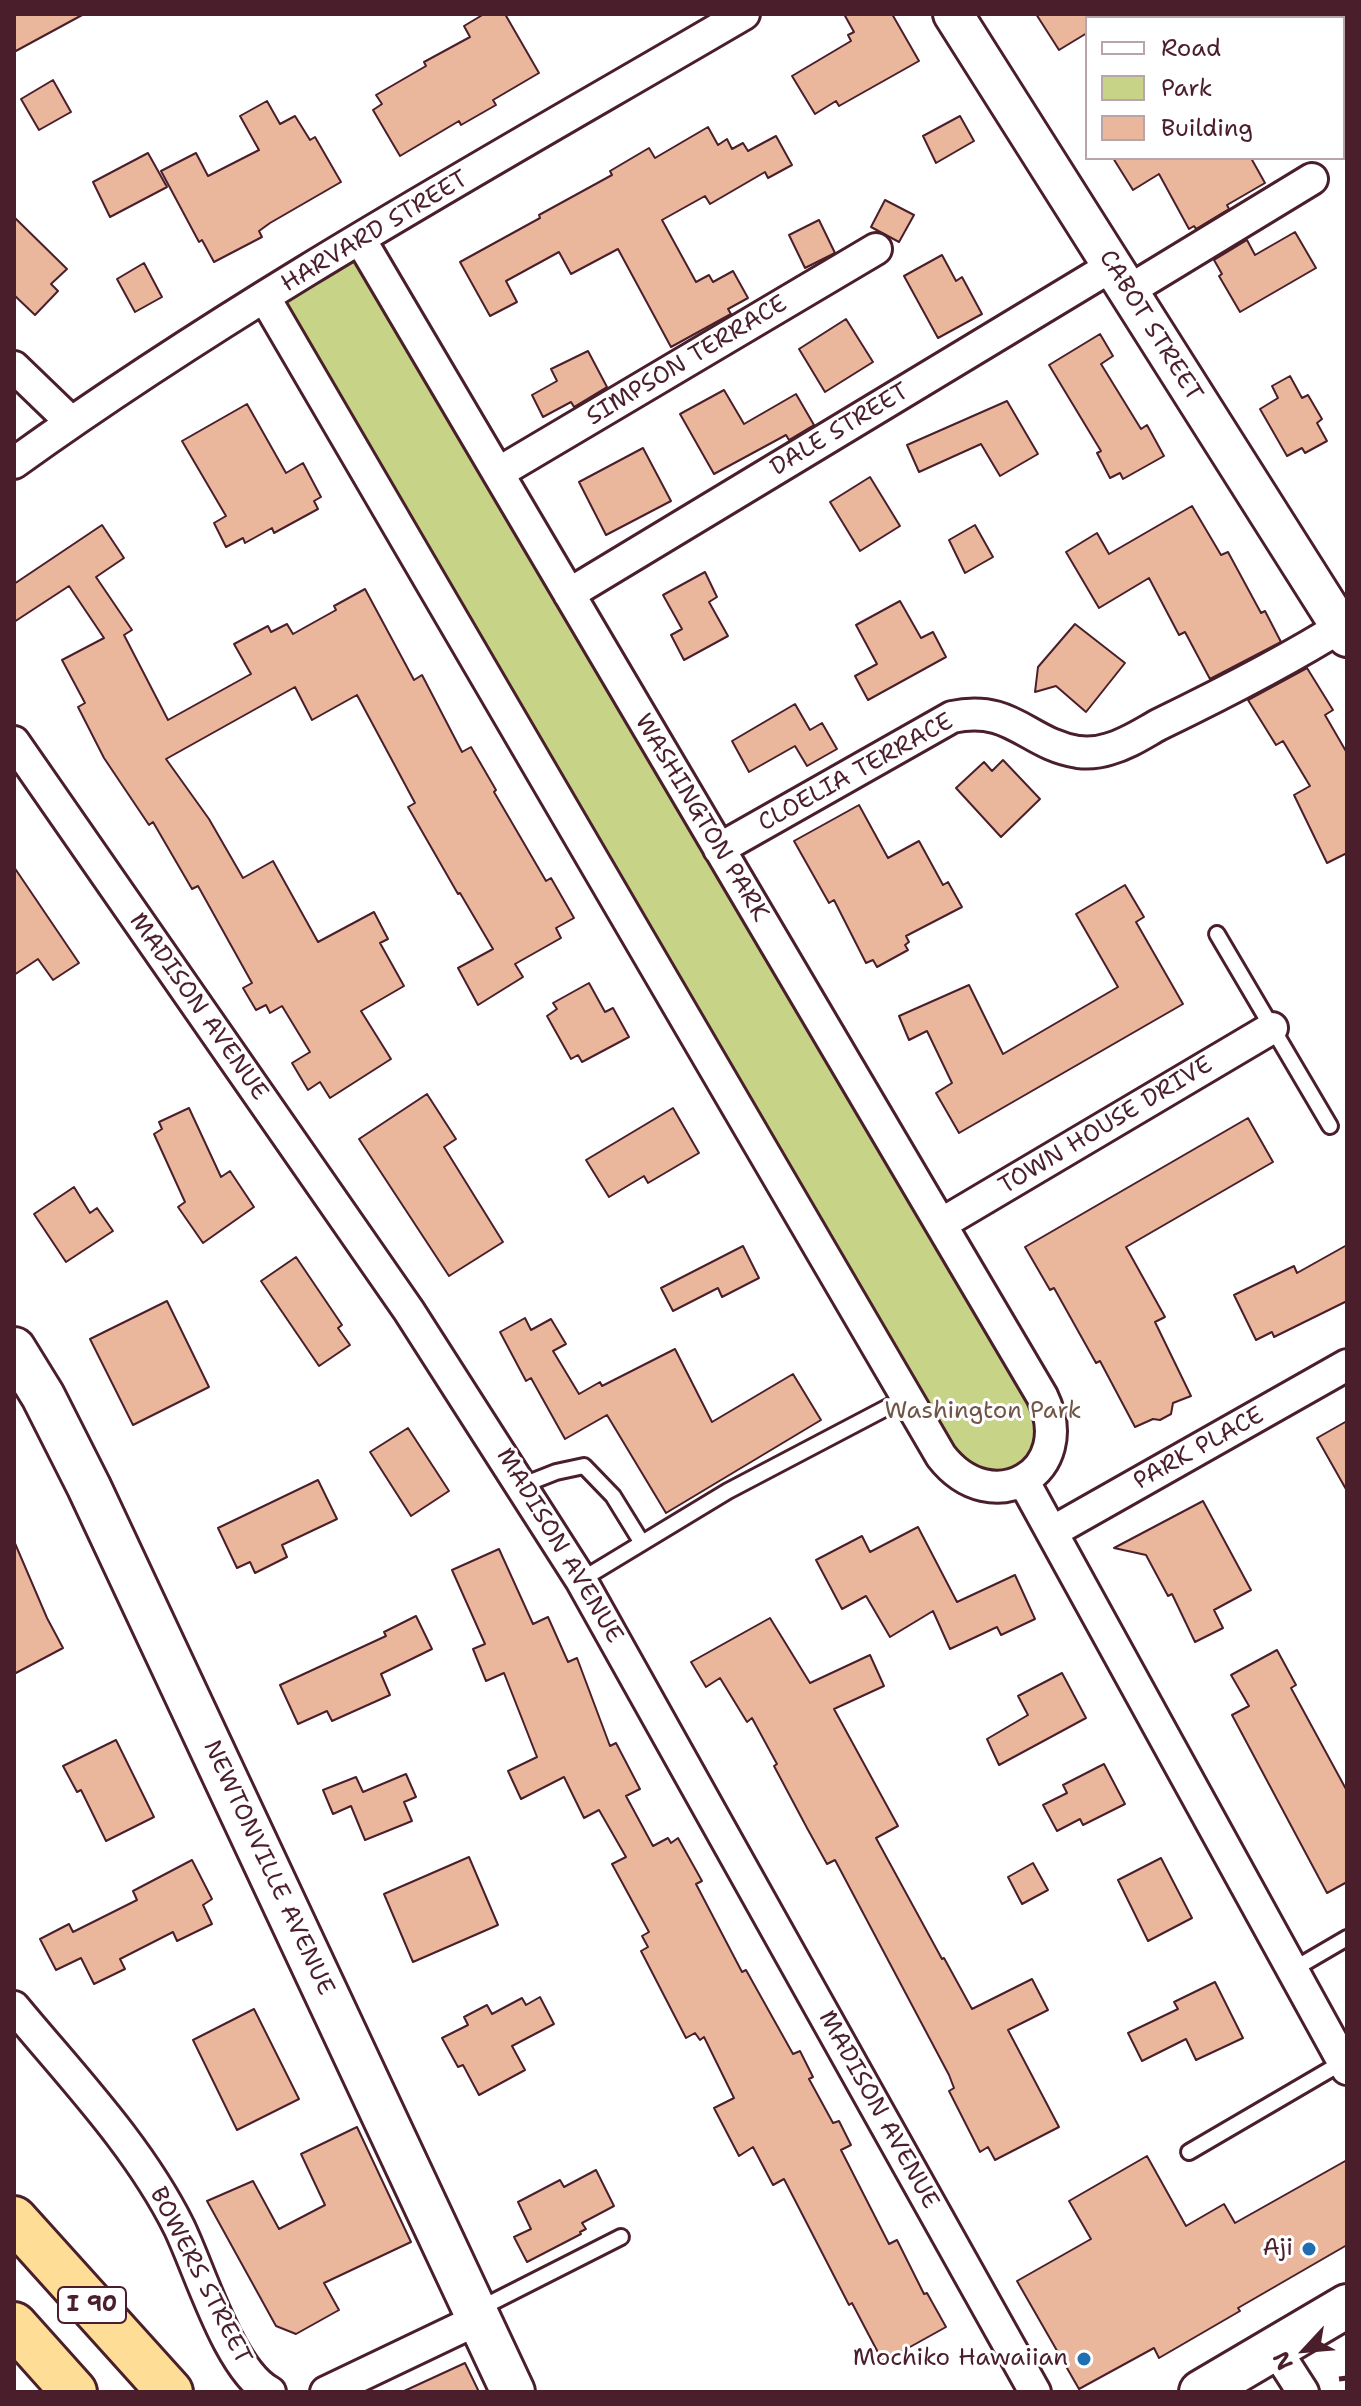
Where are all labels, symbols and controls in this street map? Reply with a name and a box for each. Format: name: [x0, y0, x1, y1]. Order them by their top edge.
legend: [1085, 16, 1345, 160]
text: Road: [1161, 32, 1221, 64]
text: Park: [1161, 72, 1213, 104]
text: Building: [1161, 112, 1253, 144]
street label: HARVARD STREET: [276, 165, 474, 299]
street label: CABOT STREET: [1092, 245, 1208, 407]
street label: SIMPSON TERRACE: [582, 290, 792, 432]
street label: DALE STREET: [766, 377, 914, 483]
street label: CLOELIA TERRACE: [754, 708, 958, 838]
street label: WASHINGTON PARK: [628, 709, 774, 927]
street label: MADISON AVENUE: [123, 908, 273, 1106]
street label: TOWN HOUSE DRIVE: [994, 1051, 1218, 1201]
park label: Washington Park: [884, 1398, 1082, 1426]
street label: PARK PLACE: [1129, 1401, 1269, 1497]
street label: MADISON AVENUE: [490, 1443, 628, 1649]
street label: NEWTONVILLE AVENUE: [196, 1736, 340, 2000]
street label: MADISON AVENUE: [812, 2006, 944, 2214]
street label: BOWERS STREET: [143, 2183, 257, 2369]
place label: Aji: [1263, 2235, 1293, 2263]
marker: Aji: [1300, 2240, 1318, 2258]
road number: I 90: [58, 2287, 126, 2323]
north arrow: [1265, 2310, 1345, 2390]
place label: Mochiko Hawaiian: [853, 2345, 1068, 2373]
text: N: [1266, 2347, 1300, 2375]
marker: Mochiko Hawaiian: [1075, 2350, 1093, 2368]

